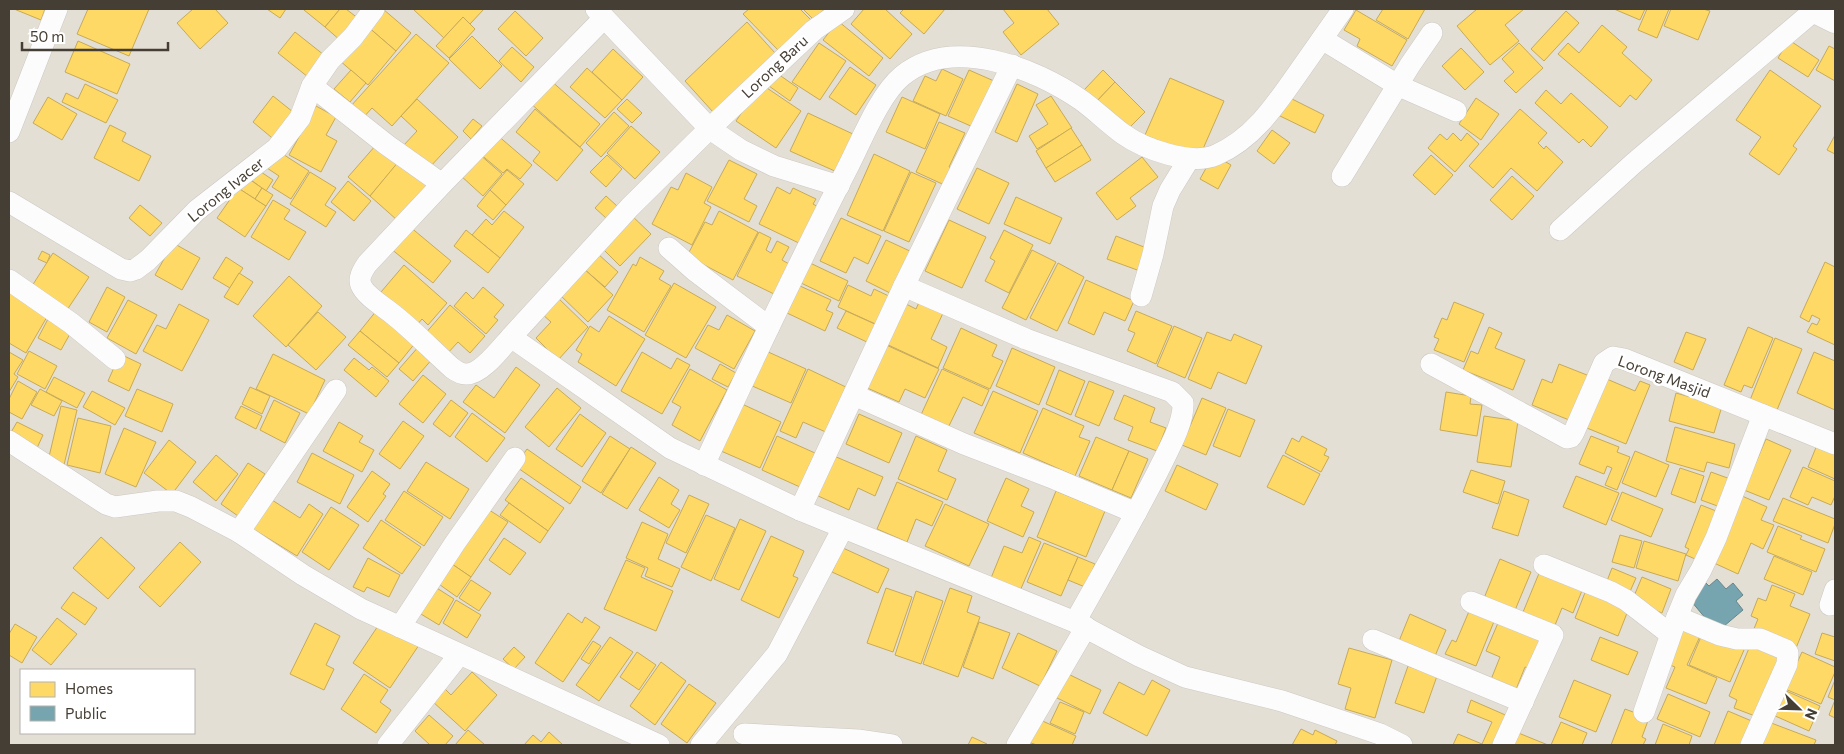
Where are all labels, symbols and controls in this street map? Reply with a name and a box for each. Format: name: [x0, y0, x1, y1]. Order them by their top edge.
scale bar: [22, 20, 169, 52]
text: 50 m: [30, 27, 64, 45]
street label: Lorong Baru: [738, 31, 811, 101]
street label: Lorong Ivacer: [184, 153, 267, 225]
street label: Lorong Masjid: [1616, 351, 1713, 401]
legend: [20, 669, 195, 734]
text: Homes: [65, 679, 113, 697]
north arrow: [1774, 684, 1824, 734]
text: Public: [65, 704, 107, 722]
text: N: [1802, 706, 1821, 722]

